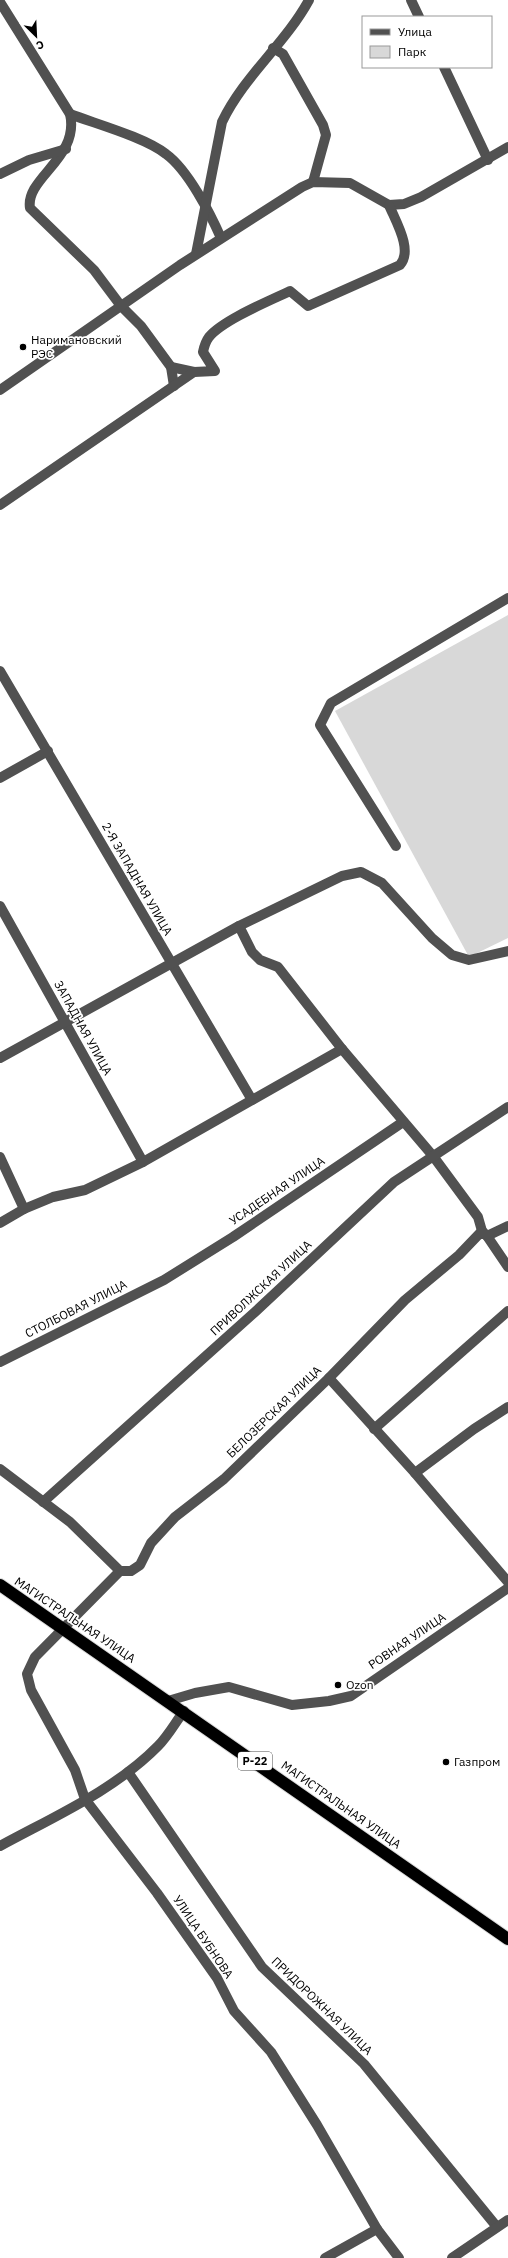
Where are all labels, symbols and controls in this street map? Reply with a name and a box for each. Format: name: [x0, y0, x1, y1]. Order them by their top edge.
north arrow: [16, 16, 56, 56]
legend: [362, 16, 492, 68]
text: Улица: [398, 24, 432, 39]
text: С: [34, 37, 46, 53]
text: Парк: [398, 44, 427, 59]
place label: Наримановский РЭС: [31, 332, 122, 361]
marker: Наримановский РЭС: [18, 342, 28, 352]
street label: 2-Я ЗАПАДНАЯ УЛИЦА: [99, 819, 176, 938]
street label: ЗАПАДНАЯ УЛИЦА: [51, 978, 116, 1078]
street label: УСАДЕБНАЯ УЛИЦА: [226, 1153, 327, 1228]
street label: ПРИВОЛЖСКАЯ УЛИЦА: [207, 1237, 315, 1338]
street label: СТОЛБОВАЯ УЛИЦА: [22, 1276, 129, 1341]
street label: БЕЛОЗЕРСКАЯ УЛИЦА: [223, 1362, 324, 1461]
street label: МАГИСТРАЛЬНАЯ УЛИЦА: [12, 1573, 139, 1666]
street label: РОВНАЯ УЛИЦА: [365, 1609, 448, 1672]
place label: Ozon: [346, 1677, 373, 1692]
marker: Ozon: [333, 1680, 343, 1690]
road number: Р-22: [238, 1752, 272, 1770]
place label: Газпром: [454, 1754, 500, 1769]
street label: МАГИСТРАЛЬНАЯ УЛИЦА: [278, 1757, 404, 1852]
marker: Газпром: [441, 1757, 451, 1767]
street label: УЛИЦА БУБНОВА: [170, 1892, 237, 1981]
street label: ПРИДОРОЖНАЯ УЛИЦА: [269, 1953, 376, 2058]

